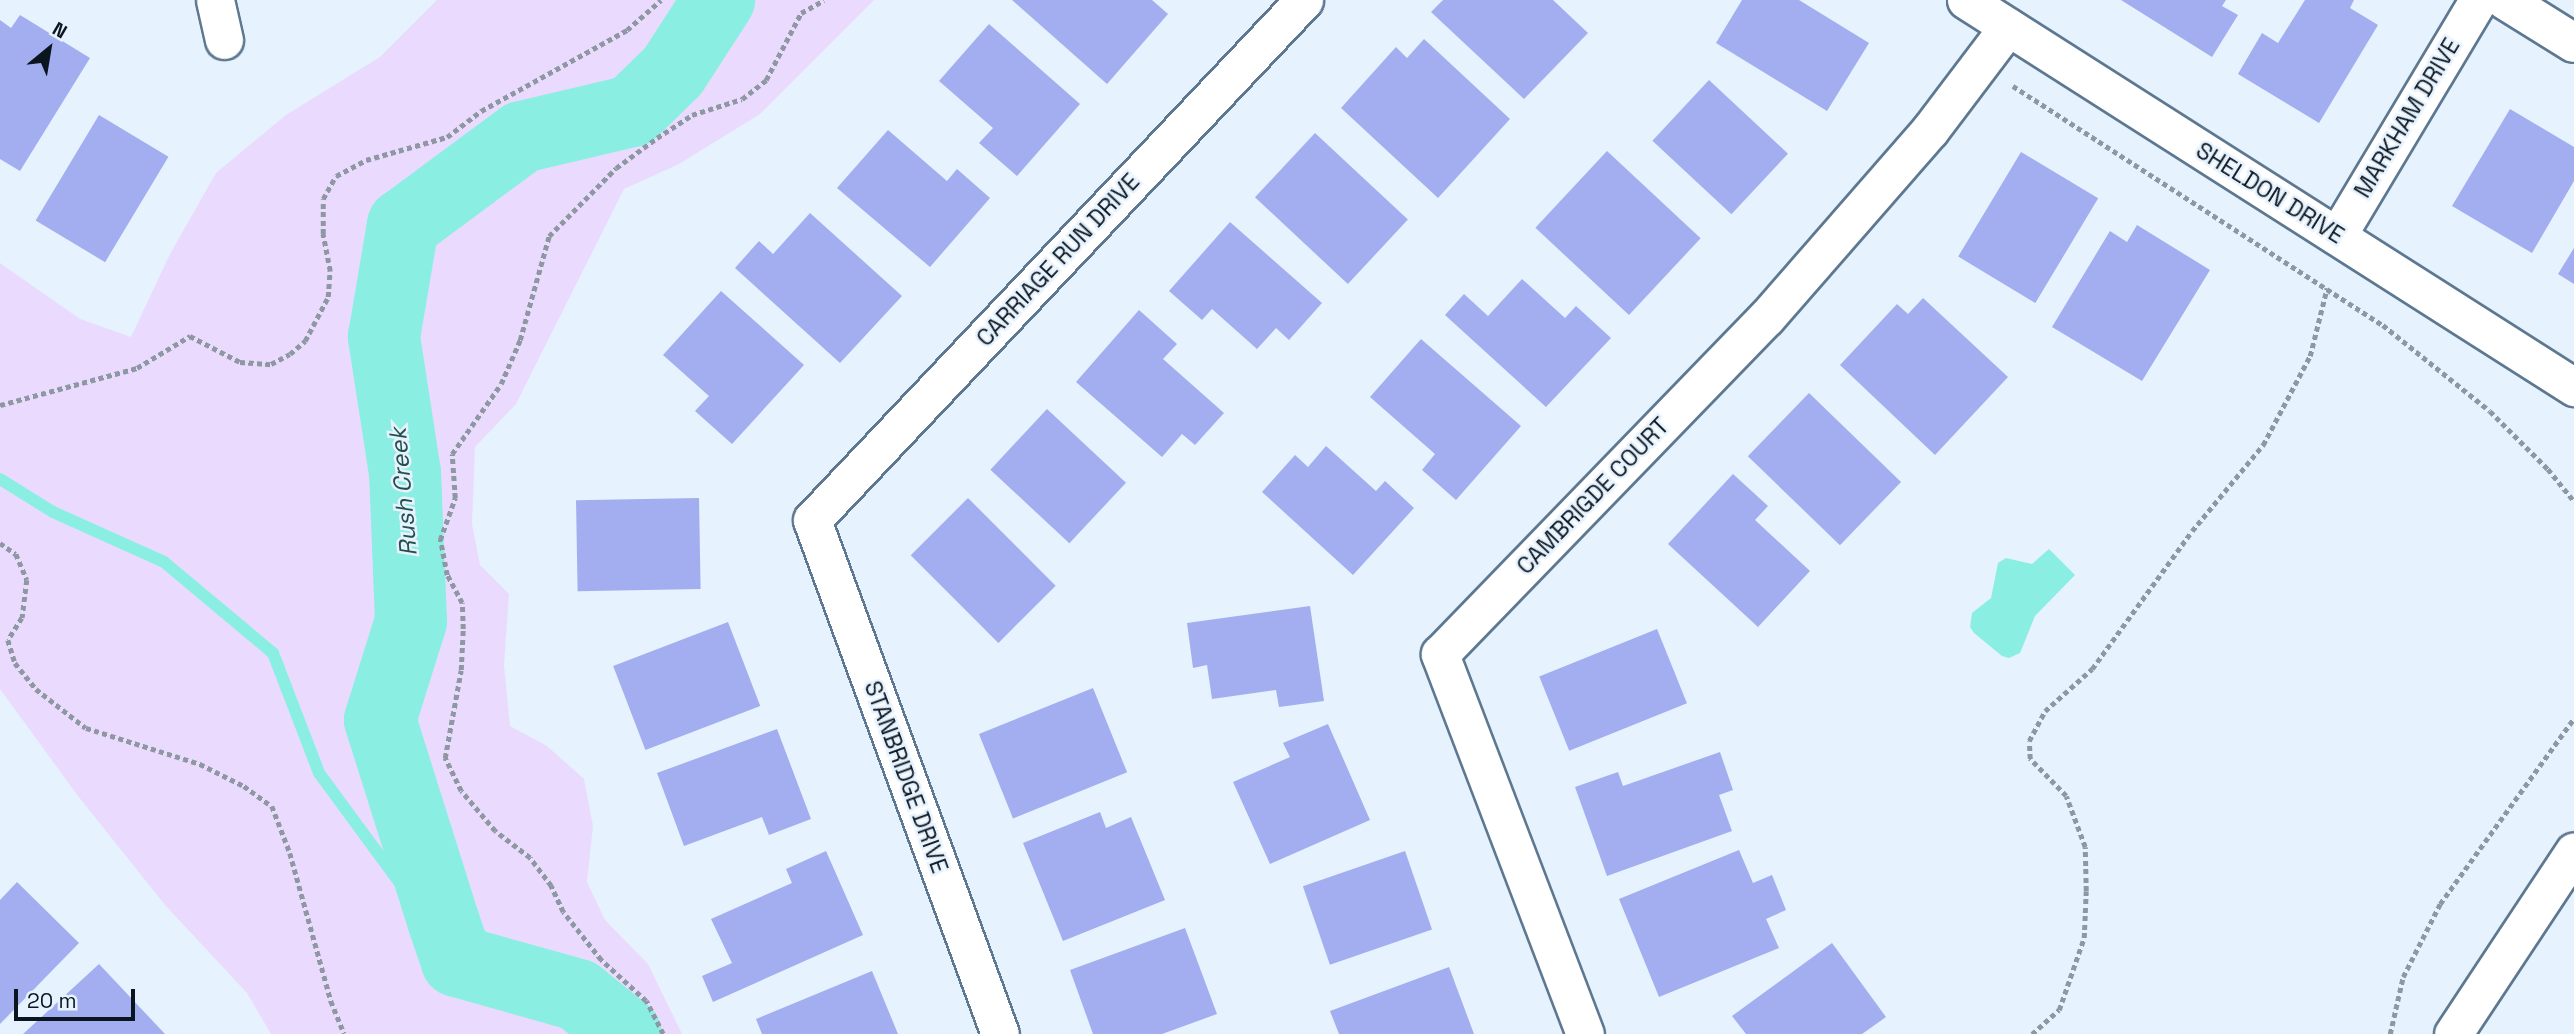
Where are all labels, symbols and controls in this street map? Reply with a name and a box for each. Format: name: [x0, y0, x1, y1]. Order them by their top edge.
north arrow: [14, 14, 84, 84]
text: N: [48, 16, 72, 44]
street label: MARKHAM DRIVE: [2349, 33, 2465, 203]
street label: SHELDON DRIVE: [2191, 136, 2349, 250]
street label: CARRIAGE RUN DRIVE: [971, 168, 1145, 352]
street label: CAMBRIGDE COURT: [1511, 412, 1675, 580]
water label: Rush Creek: [383, 427, 423, 557]
street label: STANBRIDGE DRIVE: [858, 677, 954, 877]
scale bar: [18, 974, 138, 1018]
text: 20 m: [27, 987, 77, 1014]

